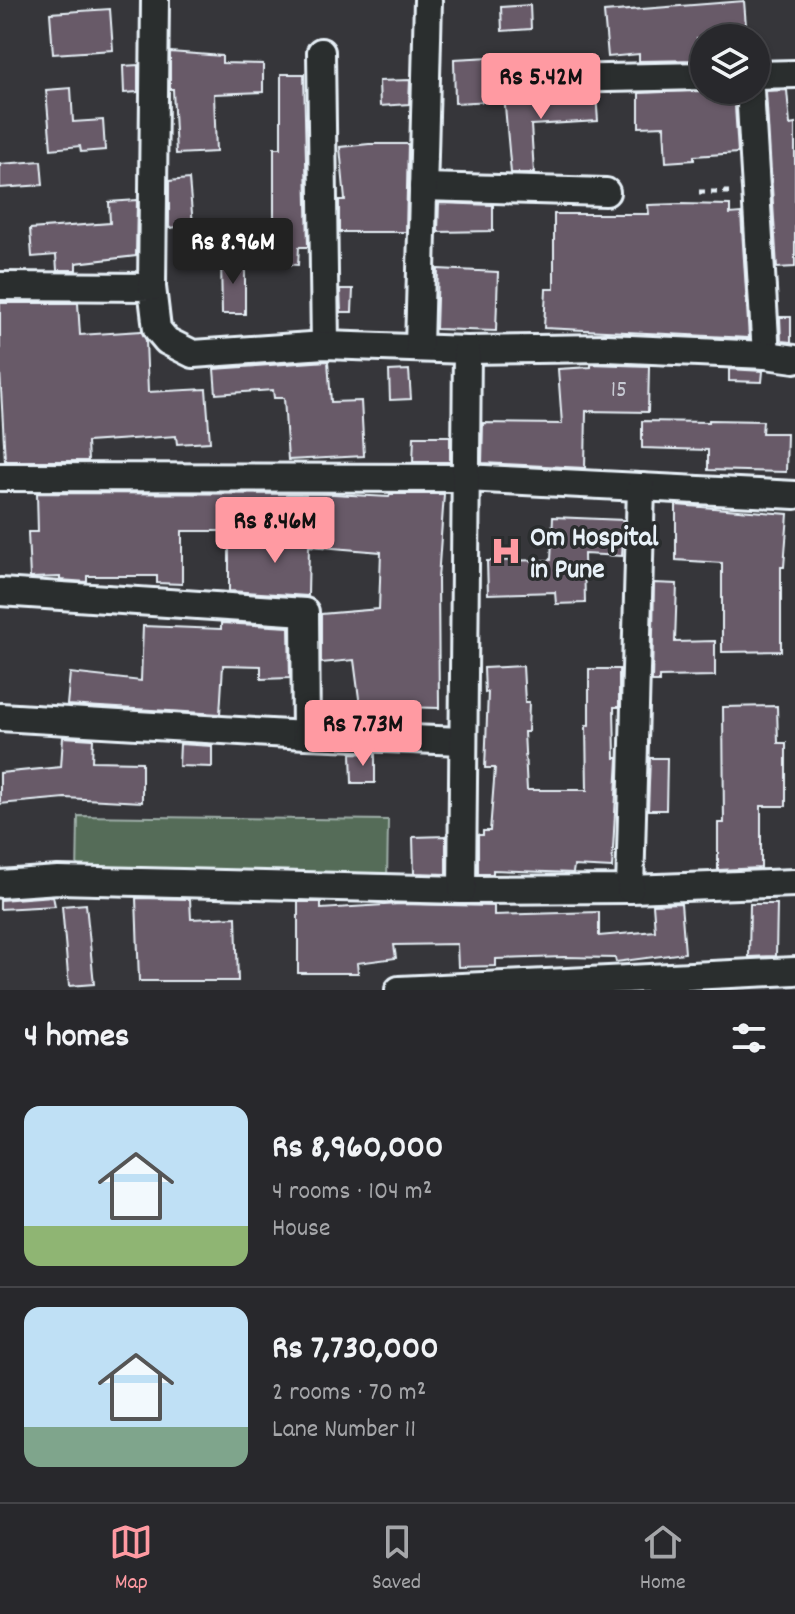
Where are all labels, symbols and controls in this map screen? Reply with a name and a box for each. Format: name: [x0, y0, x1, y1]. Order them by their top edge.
map controls: [690, 24, 770, 104]
button: layers: [690, 24, 770, 104]
pin: Rs 5.42M: [458, 53, 624, 121]
text: Rs 5.42M: [499, 60, 583, 97]
pin: Rs 8.96M: [150, 218, 316, 286]
text: Rs 8.96M: [191, 225, 275, 262]
house number: 15: [611, 374, 627, 408]
pin: Rs 8.46M: [192, 497, 358, 565]
text: Rs 8.46M: [233, 504, 317, 541]
place label: Om Hospital in Pune: [530, 520, 659, 592]
hospital icon: Om Hospital in Pune: [489, 534, 523, 568]
pin: Rs 7.73M: [280, 700, 446, 768]
text: Rs 7.73M: [323, 707, 403, 744]
text: 4 homes: [24, 1014, 129, 1063]
icon: filters: [727, 1016, 771, 1060]
text: Rs 8,960,000: [272, 1125, 444, 1174]
icon: home: [88, 1138, 184, 1234]
text: 4 rooms · 104 m²: [272, 1174, 432, 1211]
text: House: [272, 1211, 330, 1248]
text: Rs 7,730,000: [272, 1326, 439, 1375]
icon: home: [88, 1339, 184, 1435]
text: 2 rooms · 70 m²: [272, 1375, 426, 1412]
text: Lane Number 11: [272, 1412, 416, 1449]
tab: Map: [109, 1520, 153, 1599]
tab: Saved: [372, 1520, 421, 1599]
tab: Home: [640, 1520, 686, 1599]

